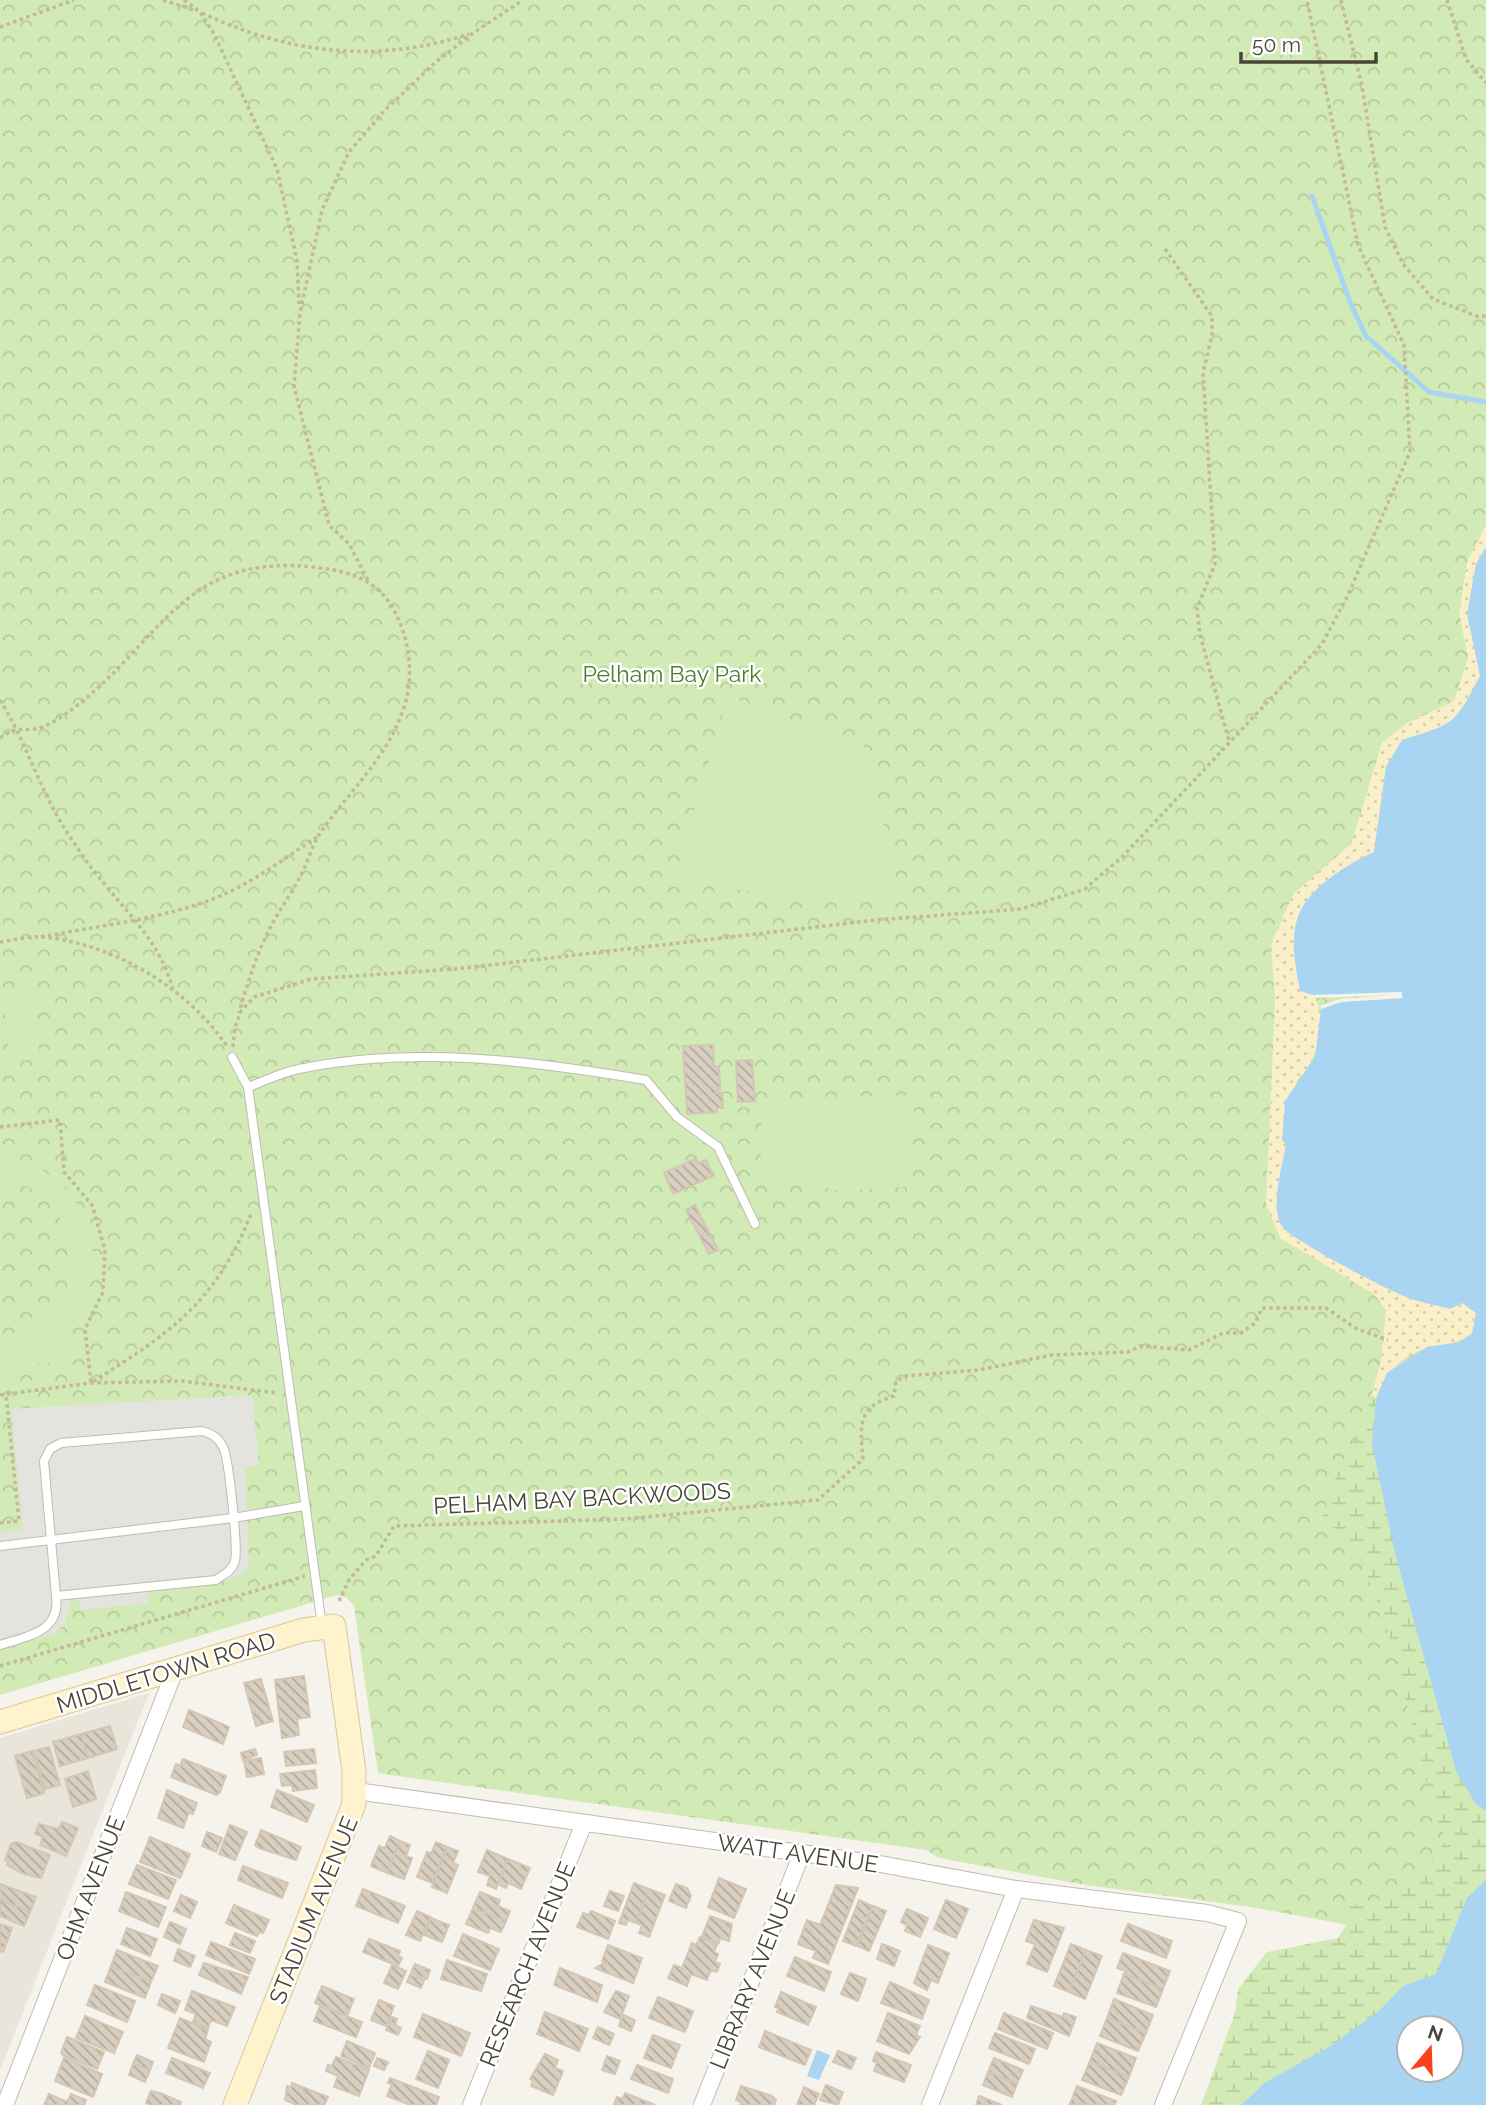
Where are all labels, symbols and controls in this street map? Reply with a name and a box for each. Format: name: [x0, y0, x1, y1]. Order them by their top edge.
scale bar: [1241, 21, 1376, 65]
text: 50 m: [1252, 32, 1301, 57]
park label: Pelham Bay Park: [583, 660, 761, 687]
street label: PELHAM BAY BACKWOODS: [433, 1477, 731, 1519]
street label: MIDDLETOWN ROAD: [53, 1626, 279, 1718]
street label: OHM AVENUE: [50, 1812, 130, 1964]
street label: STADIUM AVENUE: [263, 1812, 363, 2008]
street label: WATT AVENUE: [716, 1828, 880, 1878]
street label: RESEARCH AVENUE: [474, 1858, 580, 2070]
street label: LIBRARY AVENUE: [704, 1885, 800, 2073]
north arrow: [1395, 2014, 1465, 2084]
text: N: [1425, 2020, 1446, 2046]

